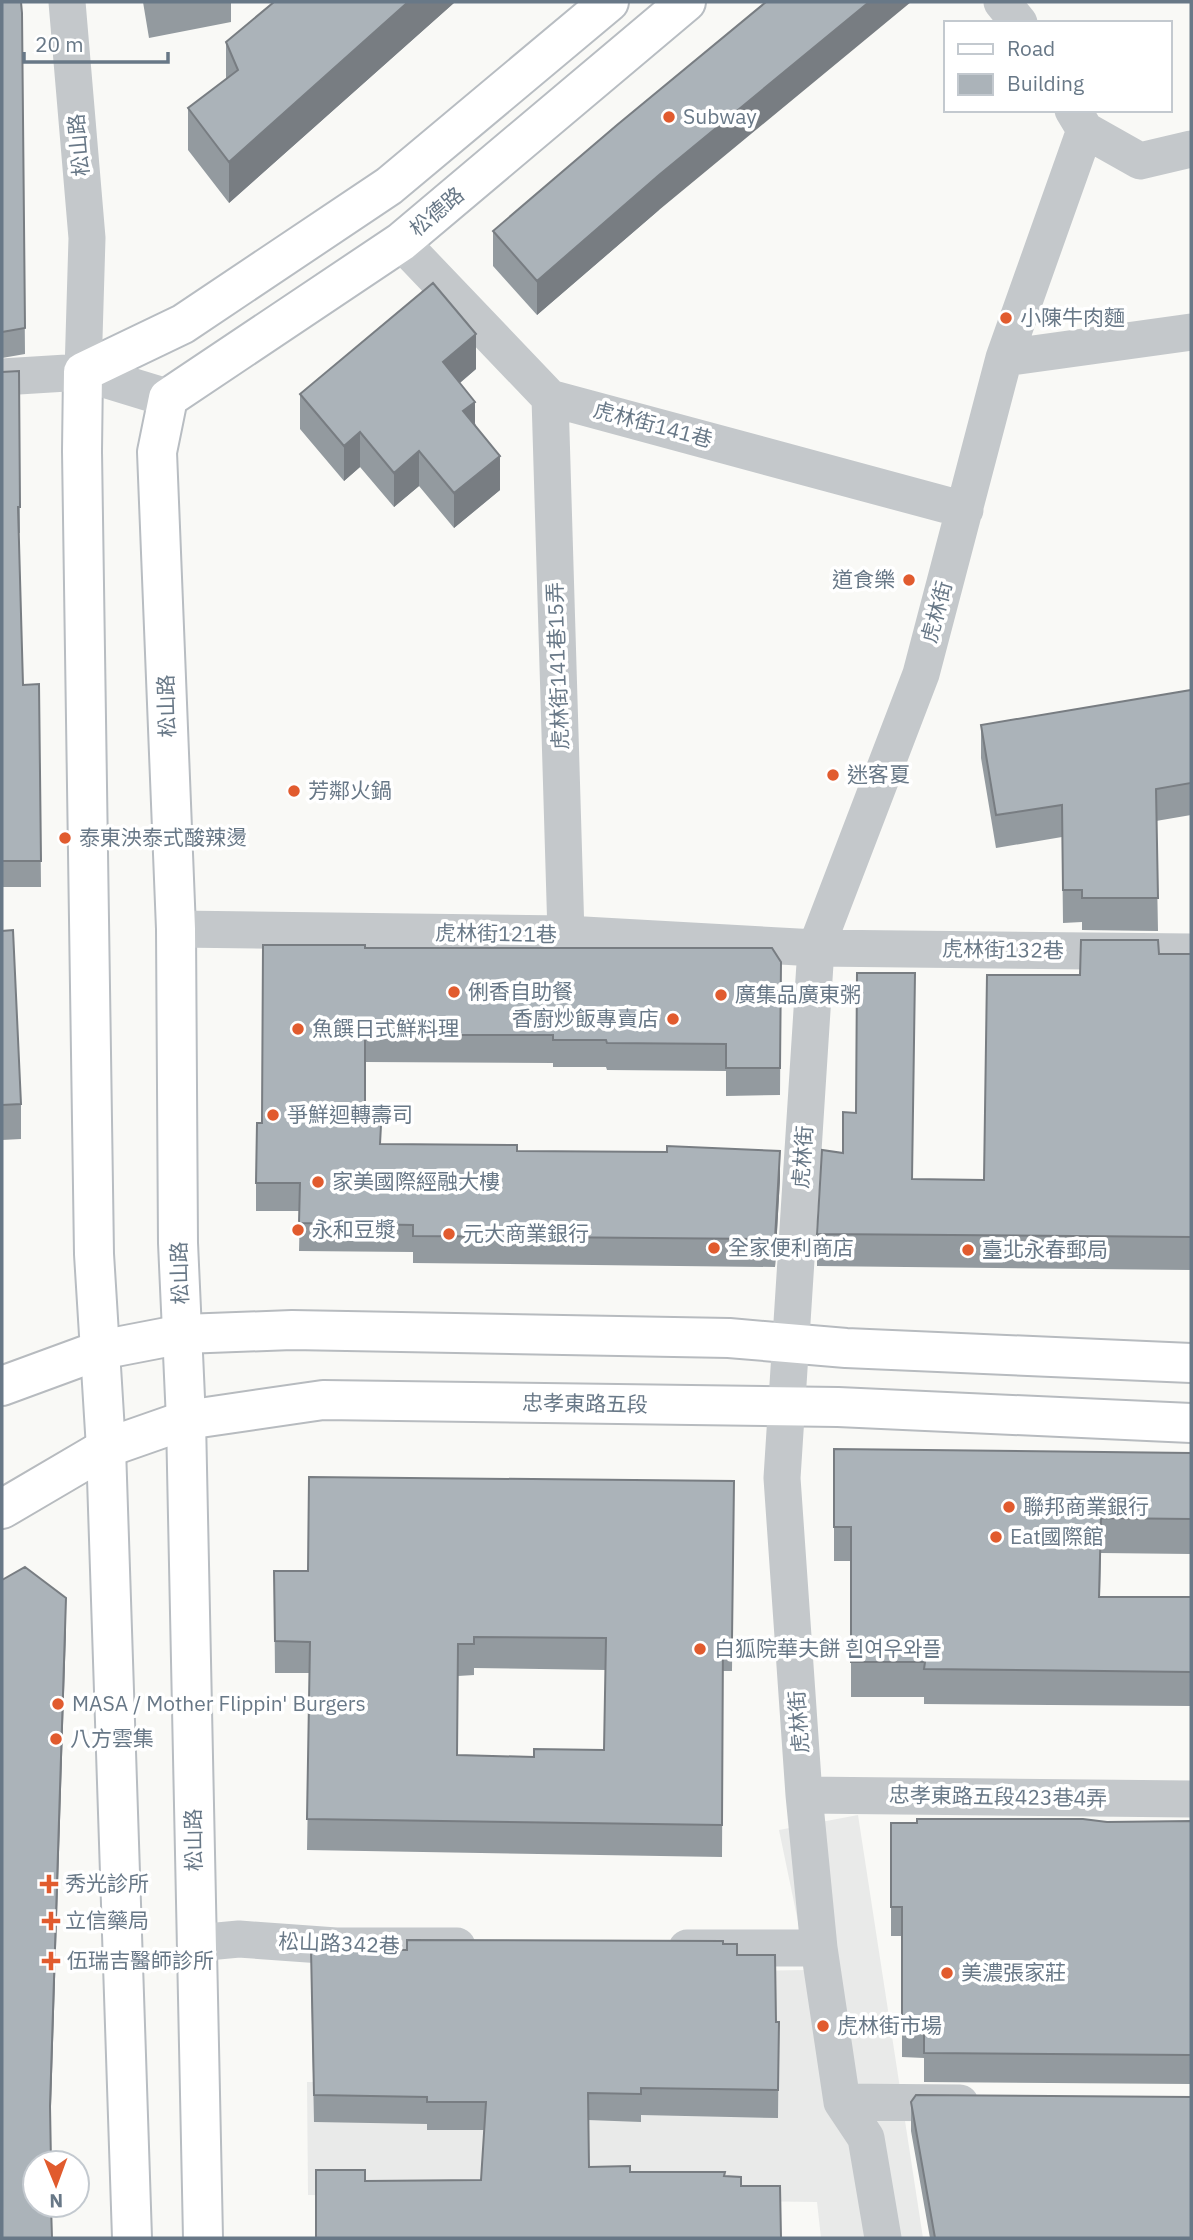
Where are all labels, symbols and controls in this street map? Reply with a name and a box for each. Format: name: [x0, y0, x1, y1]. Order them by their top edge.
scale bar: [24, 21, 168, 65]
legend: [944, 21, 1172, 112]
text: 20 m: [35, 30, 84, 58]
text: Road: [1007, 34, 1055, 62]
text: Building: [1007, 69, 1084, 97]
place label: Subway: [683, 102, 757, 130]
marker: Subway: [661, 109, 677, 125]
street label: 松山路: [61, 112, 95, 178]
street label: 松德路: [403, 180, 469, 242]
place label: 小陳牛肉麵: [1020, 303, 1125, 331]
marker: 小陳牛肉麵: [998, 310, 1014, 326]
street label: 虎林街141巷: [591, 395, 716, 453]
place label: 道食樂: [832, 565, 895, 593]
marker: 道食樂: [901, 572, 917, 588]
street label: 虎林街: [914, 578, 958, 646]
street label: 虎林街141巷15弄: [540, 582, 574, 750]
street label: 松山路: [151, 674, 181, 738]
place label: 迷客夏: [847, 760, 910, 788]
marker: 迷客夏: [825, 767, 841, 783]
place label: 芳鄰火鍋: [308, 776, 392, 804]
marker: 芳鄰火鍋: [286, 783, 302, 799]
place label: 泰東泱泰式酸辣燙: [79, 823, 247, 851]
marker: 泰東泱泰式酸辣燙: [57, 830, 73, 846]
street label: 虎林街121巷: [435, 918, 557, 948]
street label: 虎林街132巷: [942, 934, 1064, 964]
place label: 俐香自助餐: [468, 977, 573, 1005]
place label: 廣集品廣東粥: [735, 980, 861, 1008]
marker: 俐香自助餐: [446, 984, 462, 1000]
marker: 廣集品廣東粥: [713, 987, 729, 1003]
place label: 香廚炒飯專賣店: [512, 1004, 659, 1032]
marker: 香廚炒飯專賣店: [665, 1011, 681, 1027]
place label: 魚饌日式鮮料理: [312, 1014, 459, 1042]
marker: 魚饌日式鮮料理: [290, 1021, 306, 1037]
place label: 爭鮮迴轉壽司: [287, 1100, 413, 1128]
marker: 爭鮮迴轉壽司: [265, 1107, 281, 1123]
street label: 虎林街: [786, 1125, 818, 1189]
place label: 家美國際經融大樓: [332, 1167, 500, 1195]
marker: 家美國際經融大樓: [310, 1174, 326, 1190]
place label: 永和豆漿: [312, 1215, 396, 1243]
place label: 元大商業銀行: [463, 1219, 589, 1247]
marker: 永和豆漿: [290, 1222, 306, 1238]
marker: 元大商業銀行: [441, 1226, 457, 1242]
place label: 全家便利商店: [728, 1233, 854, 1261]
place label: 臺北永春郵局: [982, 1235, 1108, 1263]
marker: 全家便利商店: [706, 1240, 722, 1256]
street label: 松山路: [164, 1241, 194, 1305]
marker: 臺北永春郵局: [960, 1242, 976, 1258]
street label: 忠孝東路五段: [522, 1388, 648, 1418]
place label: 聯邦商業銀行: [1023, 1492, 1149, 1520]
marker: 聯邦商業銀行: [1001, 1499, 1017, 1515]
place label: Eat國際館: [1010, 1522, 1104, 1550]
marker: Eat國際館: [988, 1529, 1004, 1545]
place label: 白狐院華夫餅 흰여우와플: [714, 1634, 942, 1662]
marker: 白狐院華夫餅 흰여우와플: [692, 1641, 708, 1657]
place label: MASA / Mother Flippin' Burgers: [72, 1689, 366, 1717]
street label: 虎林街: [782, 1690, 814, 1754]
marker: MASA / Mother Flippin' Burgers: [50, 1696, 66, 1712]
place label: 八方雲集: [70, 1724, 154, 1752]
marker: 八方雲集: [48, 1731, 64, 1747]
street label: 忠孝東路五段423巷4弄: [889, 1780, 1107, 1812]
street label: 松山路: [178, 1808, 208, 1872]
place label: 秀光診所: [65, 1869, 149, 1897]
marker: 秀光診所: [39, 1874, 59, 1894]
place label: 立信藥局: [65, 1906, 149, 1934]
marker: 立信藥局: [43, 1913, 59, 1929]
street label: 松山路342巷: [278, 1927, 400, 1959]
place label: 伍瑞吉醫師診所: [67, 1946, 214, 1974]
marker: 伍瑞吉醫師診所: [41, 1951, 61, 1971]
place label: 美濃張家莊: [961, 1958, 1066, 1986]
marker: 美濃張家莊: [939, 1965, 955, 1981]
place label: 虎林街市場: [837, 2011, 942, 2039]
marker: 虎林街市場: [815, 2018, 831, 2034]
north arrow: [21, 2149, 91, 2219]
text: N: [49, 2189, 63, 2213]

